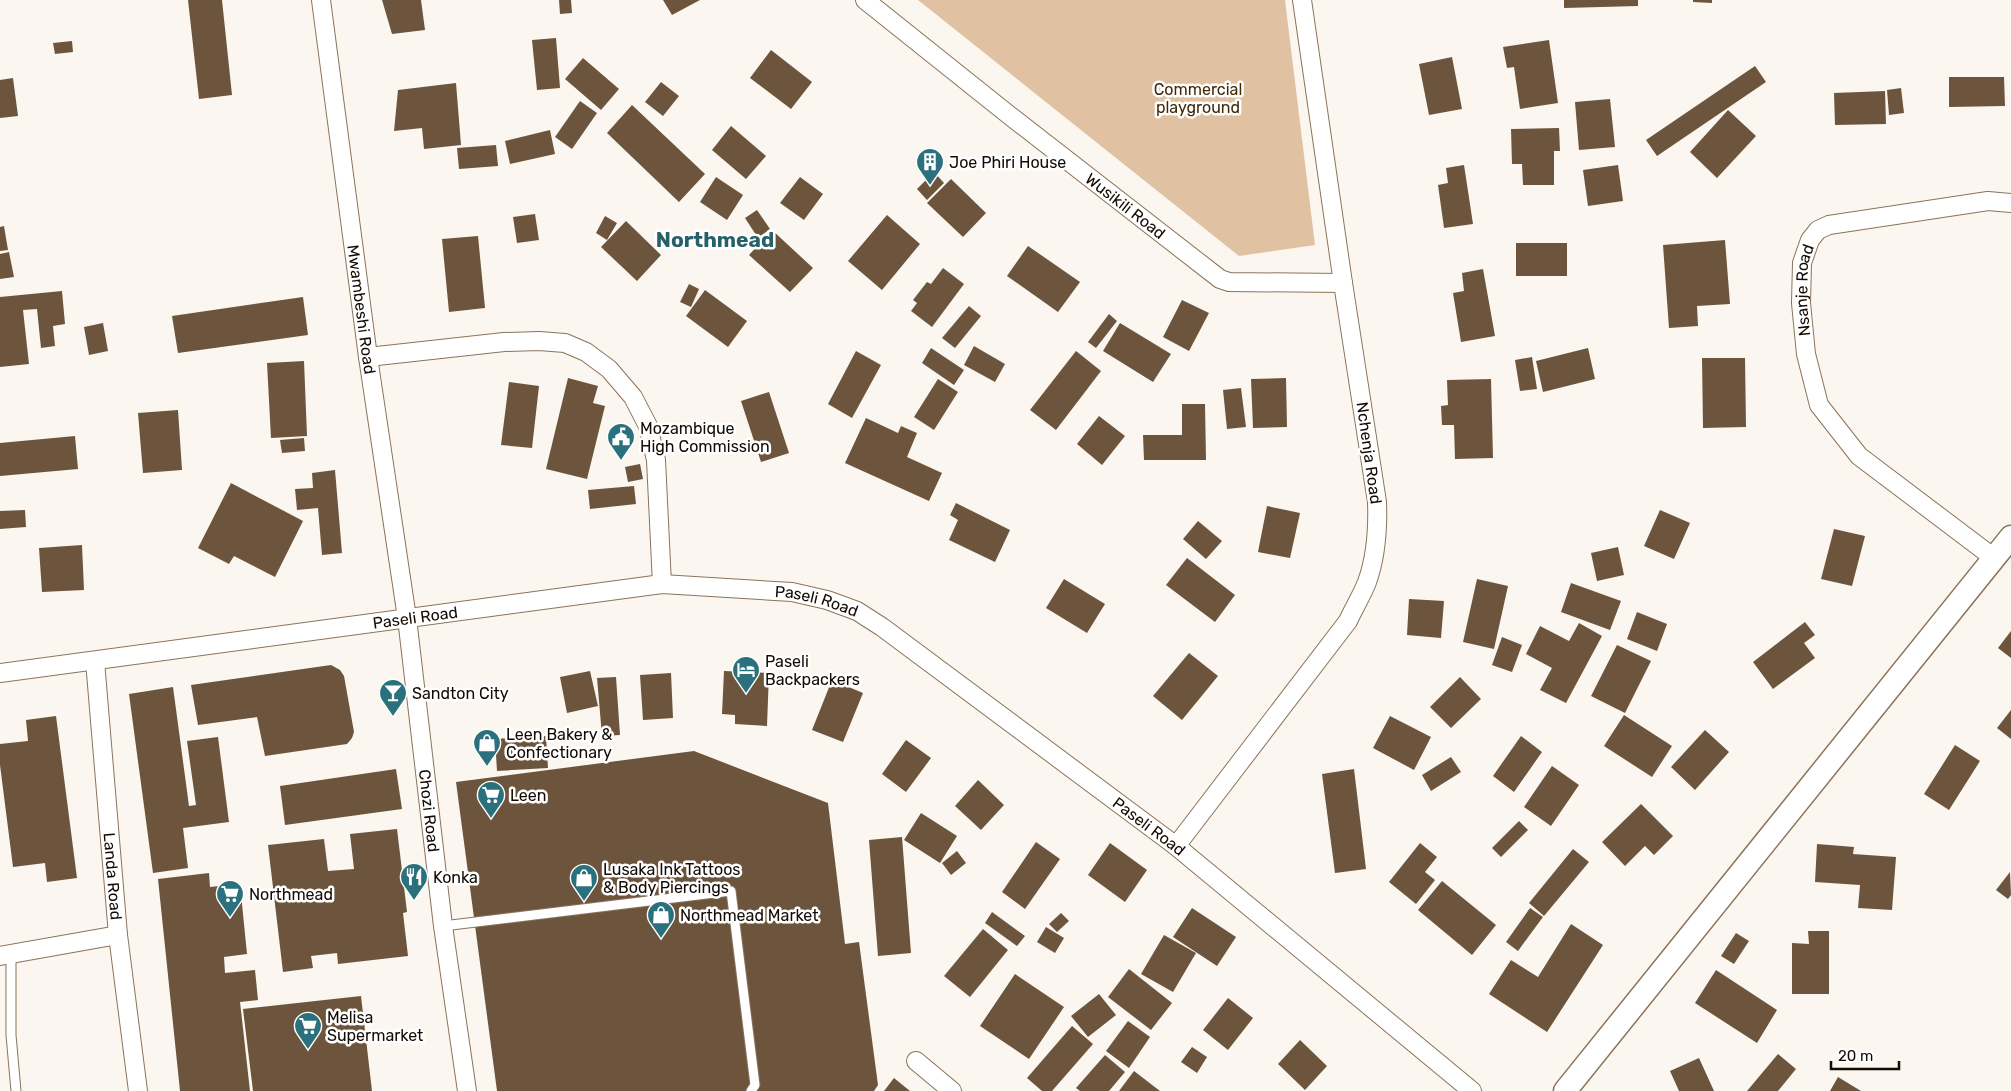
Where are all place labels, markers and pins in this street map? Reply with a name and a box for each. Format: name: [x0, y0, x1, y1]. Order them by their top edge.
building icon: Joe Phiri House: [915, 147, 945, 186]
place label: Joe Phiri House: [949, 153, 1066, 172]
place label: Mozambique High Commission: [640, 419, 770, 456]
public building icon: Mozambique High Commission: [606, 422, 636, 461]
place label: Paseli Backpackers: [765, 652, 860, 689]
hotel icon: Paseli Backpackers: [731, 655, 761, 694]
bar icon: Sandton City: [378, 678, 408, 717]
place label: Sandton City: [412, 684, 509, 703]
place label: Leen Bakery & Confectionary: [506, 725, 612, 762]
shop icon: Leen Bakery & Confectionary: [472, 728, 502, 767]
supermarket icon: Leen: [476, 780, 506, 819]
place label: Leen: [510, 786, 546, 805]
place label: Lusaka Ink Tattoos & Body Piercings: [603, 860, 740, 897]
restaurant icon: Konka: [399, 862, 429, 901]
shop icon: Lusaka Ink Tattoos & Body Piercings: [569, 863, 599, 902]
place label: Konka: [433, 868, 478, 887]
supermarket icon: Northmead: [215, 879, 245, 918]
place label: Northmead: [249, 885, 333, 904]
shop icon: Northmead Market: [646, 900, 676, 939]
place label: Northmead Market: [680, 906, 819, 925]
place label: Melisa Supermarket: [327, 1008, 423, 1045]
supermarket icon: Melisa Supermarket: [293, 1011, 323, 1050]

